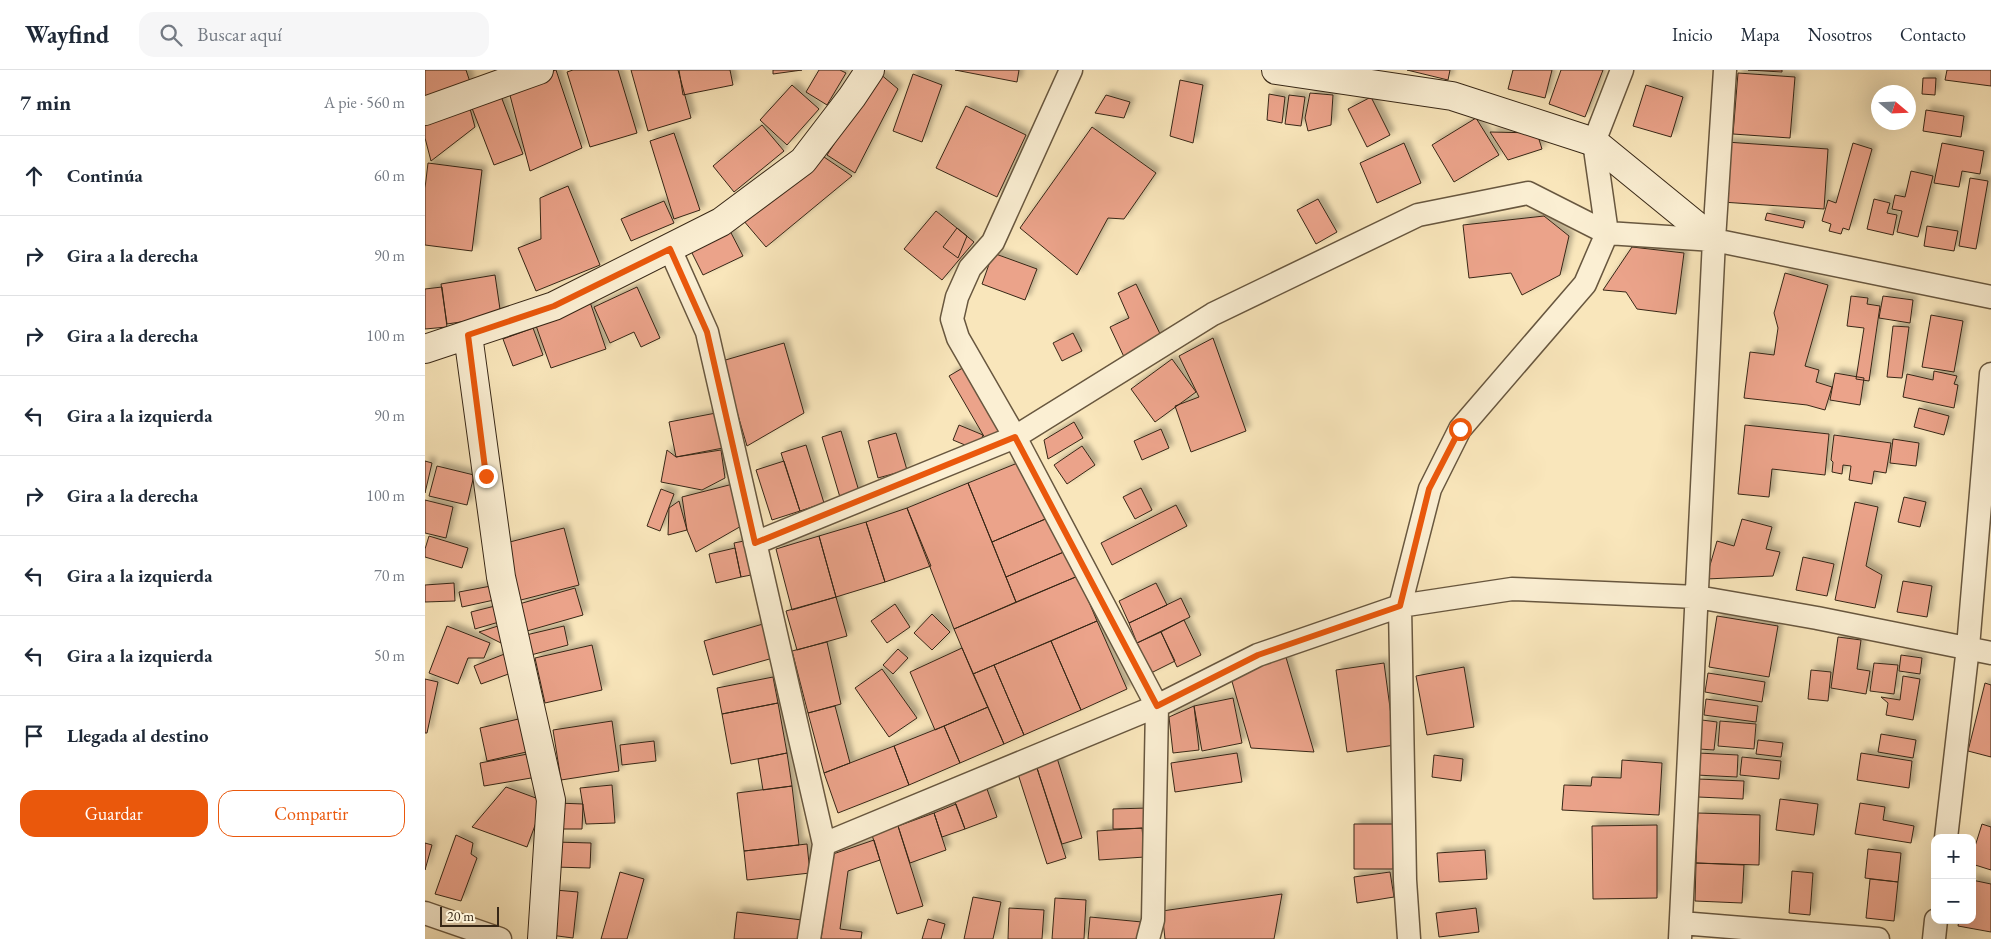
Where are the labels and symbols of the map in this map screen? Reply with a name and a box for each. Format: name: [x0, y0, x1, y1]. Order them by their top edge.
north arrow: [1871, 85, 1916, 130]
route start: [1449, 418, 1472, 441]
route end: [475, 465, 498, 488]
scale bar: [440, 904, 499, 927]

